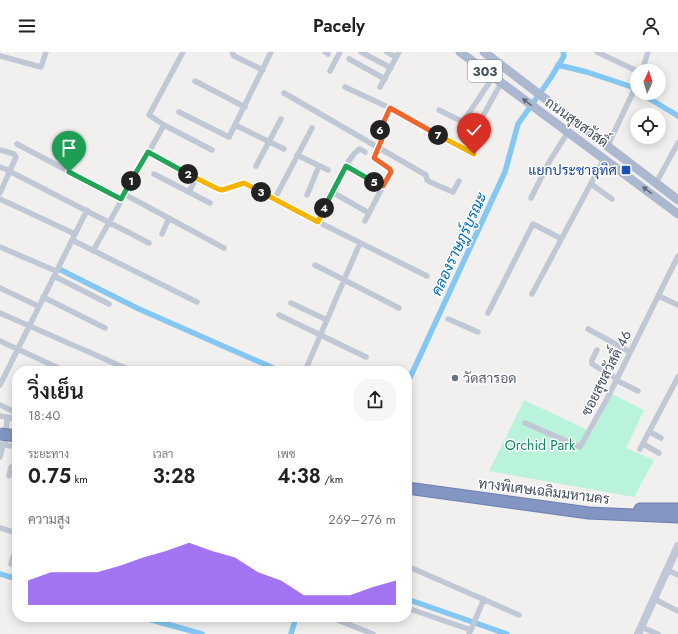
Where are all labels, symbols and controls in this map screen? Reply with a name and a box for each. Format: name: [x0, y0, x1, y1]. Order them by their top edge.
text: Pacely: [313, 13, 365, 39]
icon: menu: [16, 15, 38, 37]
icon: person: [640, 15, 662, 37]
road number: 303: [468, 60, 502, 82]
north arrow: [630, 64, 666, 100]
map controls: [630, 64, 666, 144]
street label: ถนนสุขสวัสดิ์: [541, 90, 614, 152]
one-way arrow: [521, 98, 532, 106]
button: locate: [630, 108, 666, 144]
pin: [457, 113, 491, 154]
icon: check: [463, 119, 485, 141]
pin: 6: [370, 120, 390, 140]
text: 6: [376, 122, 384, 138]
pin: 7: [428, 125, 448, 145]
text: 7: [435, 127, 441, 143]
pin: [52, 131, 86, 172]
icon: arrive: [58, 137, 80, 159]
place label: แยกประชาอุทิศ: [528, 160, 617, 180]
pin: 2: [178, 164, 198, 184]
marker: แยกประชาอุทิศ: [620, 164, 632, 176]
text: 2: [184, 166, 192, 182]
pin: 1: [121, 171, 141, 191]
pin: 5: [364, 172, 384, 192]
text: 1: [128, 173, 134, 189]
text: 5: [370, 174, 378, 190]
pin: 3: [251, 182, 271, 202]
text: 3: [258, 184, 264, 200]
one-way arrow: [642, 186, 653, 195]
water label: คลองราษฎร์บูรณะ: [425, 189, 493, 299]
pin: 4: [314, 198, 334, 218]
text: 4: [320, 200, 328, 216]
street label: ซอยสุขสวัสดิ์ 46: [574, 326, 636, 419]
place label: วัดสารอด: [463, 368, 517, 388]
marker: วัดสารอด: [450, 373, 460, 383]
text: วิ่งเย็น: [28, 375, 84, 407]
button: share: [354, 379, 396, 421]
text: 18:40: [28, 406, 60, 425]
park label: Orchid Park: [505, 435, 576, 455]
text: ระยะทาง: [28, 446, 69, 462]
text: เวลา: [153, 446, 173, 462]
text: เพซ: [277, 446, 295, 462]
text: 0.75: [28, 462, 71, 491]
text: 3:28: [153, 462, 196, 491]
text: 4:38: [277, 462, 321, 491]
text: km: [71, 471, 88, 487]
text: /km: [321, 471, 343, 487]
street label: ทางพิเศษเฉลิมมหานคร: [477, 473, 611, 509]
text: ความสูง: [28, 510, 70, 529]
text: 269–276 m: [328, 510, 396, 529]

